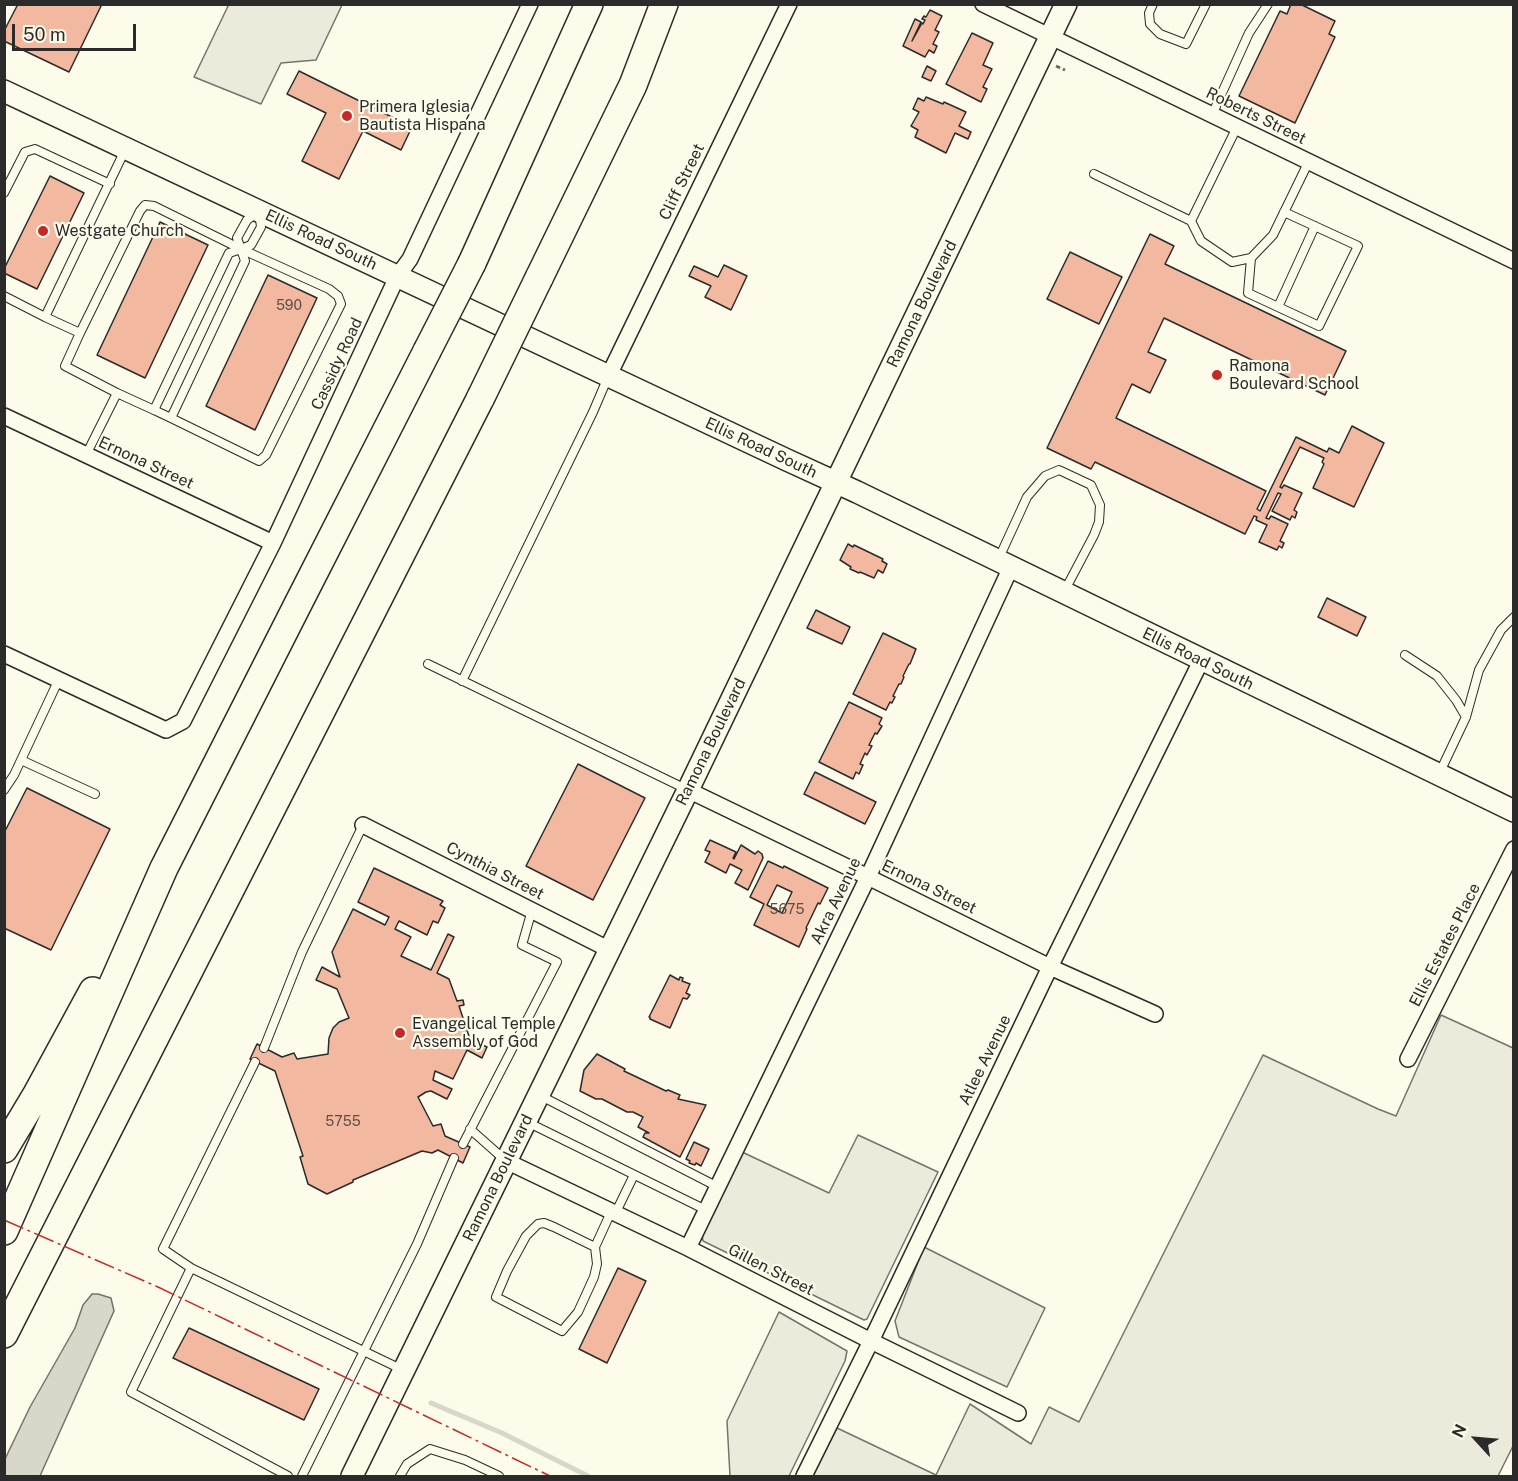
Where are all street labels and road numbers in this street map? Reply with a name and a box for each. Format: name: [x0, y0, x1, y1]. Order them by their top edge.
street label: Roberts Street: [1203, 83, 1309, 149]
street label: Cliff Street: [655, 141, 709, 223]
street label: Ellis Road South: [262, 206, 380, 274]
street label: Ramona Boulevard: [883, 237, 961, 371]
street label: Cassidy Road: [307, 315, 367, 413]
street label: Ellis Road South: [702, 414, 820, 482]
street label: Ernona Street: [95, 433, 197, 493]
street label: Ellis Road South: [1139, 624, 1257, 694]
street label: Ramona Boulevard: [672, 675, 750, 809]
street label: Cynthia Street: [443, 838, 547, 904]
street label: Akra Avenue: [807, 855, 865, 947]
street label: Ernona Street: [879, 856, 979, 918]
street label: Ellis Estates Place: [1406, 880, 1484, 1010]
street label: Atlee Avenue: [955, 1012, 1015, 1108]
street label: Ramona Boulevard: [459, 1111, 537, 1245]
street label: Gillen Street: [725, 1240, 817, 1300]

